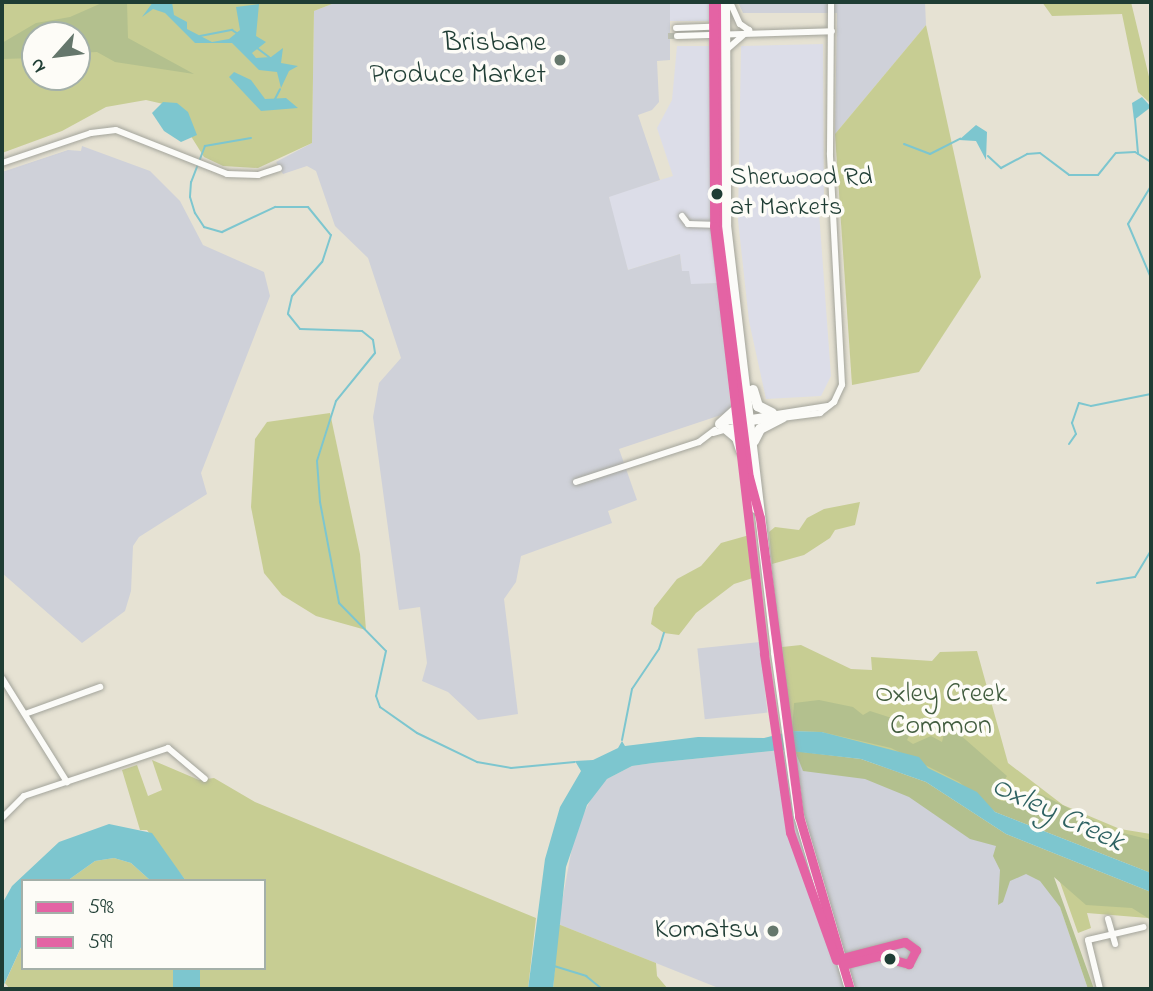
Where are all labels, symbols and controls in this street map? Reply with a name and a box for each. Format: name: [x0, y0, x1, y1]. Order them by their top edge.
north arrow: [21, 21, 91, 91]
place label: Brisbane Produce Market: [370, 27, 546, 93]
marker: Brisbane Produce Market: [552, 52, 568, 68]
text: N: [24, 53, 54, 77]
place label: Sherwood Rd at Markets: [730, 163, 873, 224]
marker: Sherwood Rd at Markets: [710, 187, 724, 201]
park label: Oxley Creek Common: [875, 678, 1007, 744]
water label: Oxley Creek: [985, 769, 1129, 861]
legend: [21, 879, 266, 970]
text: 598: [88, 893, 114, 923]
place label: Komatsu: [654, 914, 759, 948]
marker: Komatsu: [765, 923, 781, 939]
text: 599: [88, 928, 113, 958]
unlabelled marker: [883, 952, 897, 966]

